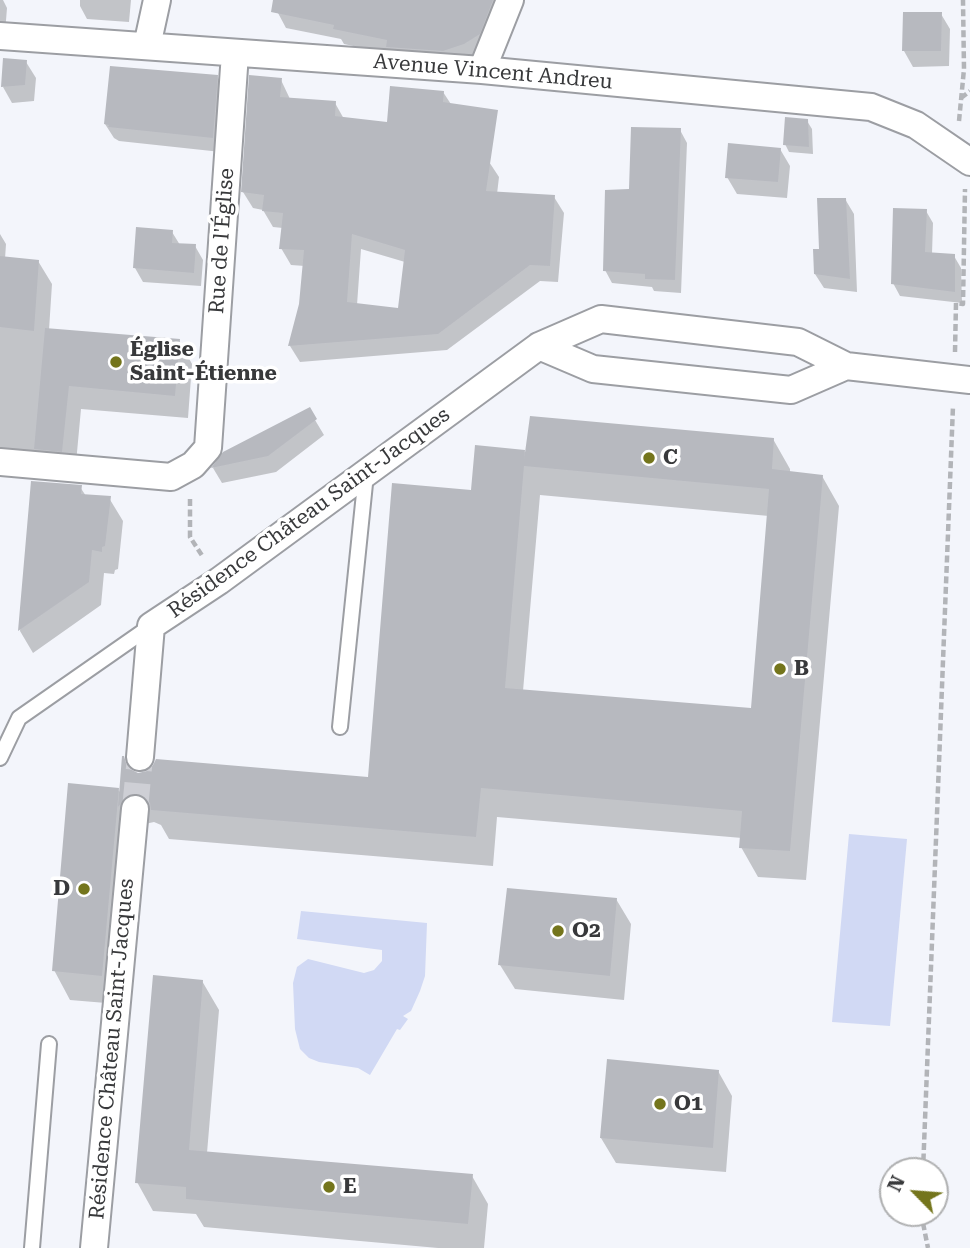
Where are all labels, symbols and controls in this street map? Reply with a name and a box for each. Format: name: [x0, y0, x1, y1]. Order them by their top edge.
street label: Avenue Vincent Andreu: [372, 49, 614, 95]
street label: Rue de l'Église: [204, 167, 240, 315]
place label: Église Saint-Étienne: [130, 337, 277, 387]
marker: Église Saint-Étienne: [108, 354, 124, 370]
street label: Résidence Château Saint-Jacques: [163, 402, 455, 624]
place label: C: [663, 445, 678, 471]
marker: C: [641, 450, 657, 466]
place label: B: [794, 656, 809, 682]
marker: B: [772, 661, 788, 677]
place label: D: [53, 876, 70, 902]
street label: Résidence Château Saint-Jacques: [85, 878, 139, 1220]
marker: D: [76, 881, 92, 897]
place label: O2: [572, 918, 601, 944]
marker: O2: [550, 923, 566, 939]
place label: O1: [674, 1091, 703, 1117]
marker: O1: [652, 1096, 668, 1112]
north arrow: [879, 1157, 949, 1227]
text: N: [883, 1172, 910, 1195]
place label: E: [343, 1174, 357, 1200]
marker: E: [321, 1179, 337, 1195]

